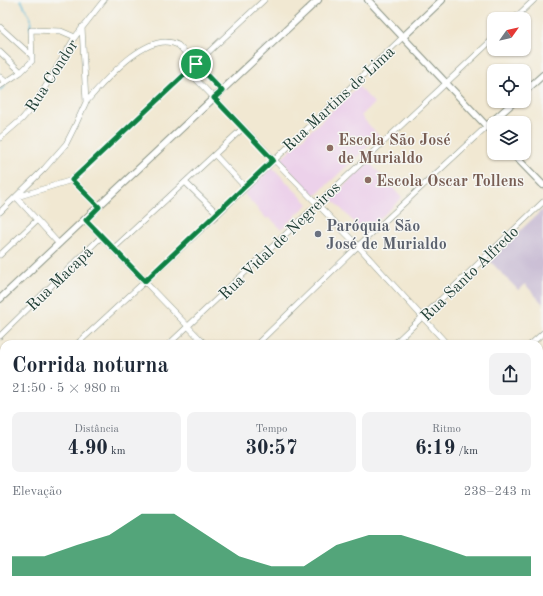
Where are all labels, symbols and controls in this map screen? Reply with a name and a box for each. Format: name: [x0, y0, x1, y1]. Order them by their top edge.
north arrow: [487, 12, 531, 56]
map controls: [487, 12, 531, 160]
street label: Rua Condor: [23, 37, 82, 115]
street label: Rua Martins de Lima: [280, 44, 398, 155]
pin: [179, 47, 213, 81]
icon: arrive: [185, 53, 207, 75]
button: locate: [487, 64, 531, 108]
button: layers: [487, 116, 531, 160]
place label: Escola São José de Murialdo: [338, 133, 451, 167]
marker: Escola São José de Murialdo: [325, 143, 335, 153]
place label: Escola Oscar Tollens: [376, 174, 524, 190]
marker: Escola Oscar Tollens: [363, 175, 373, 185]
street label: Rua Vidal de Negreiros: [217, 180, 344, 303]
place label: Paróquia São José de Murialdo: [326, 219, 447, 253]
street label: Rua Santo Alfredo: [418, 224, 522, 325]
marker: Paróquia São José de Murialdo: [313, 229, 323, 239]
street label: Rua Macapá: [24, 244, 96, 315]
button: share: [489, 353, 531, 395]
text: Corrida noturna: [12, 355, 169, 377]
text: 21:50 · 5 × 980 m: [12, 382, 120, 395]
text: Distância: [74, 424, 119, 435]
text: Tempo: [255, 424, 288, 435]
text: Ritmo: [432, 424, 461, 435]
text: 4.90: [68, 439, 108, 459]
text: 30:57: [246, 439, 298, 459]
text: 6:19: [415, 439, 455, 459]
text: km: [108, 446, 125, 457]
text: /km: [455, 446, 478, 457]
text: Elevação: [12, 485, 62, 498]
text: 238–243 m: [464, 485, 531, 498]

